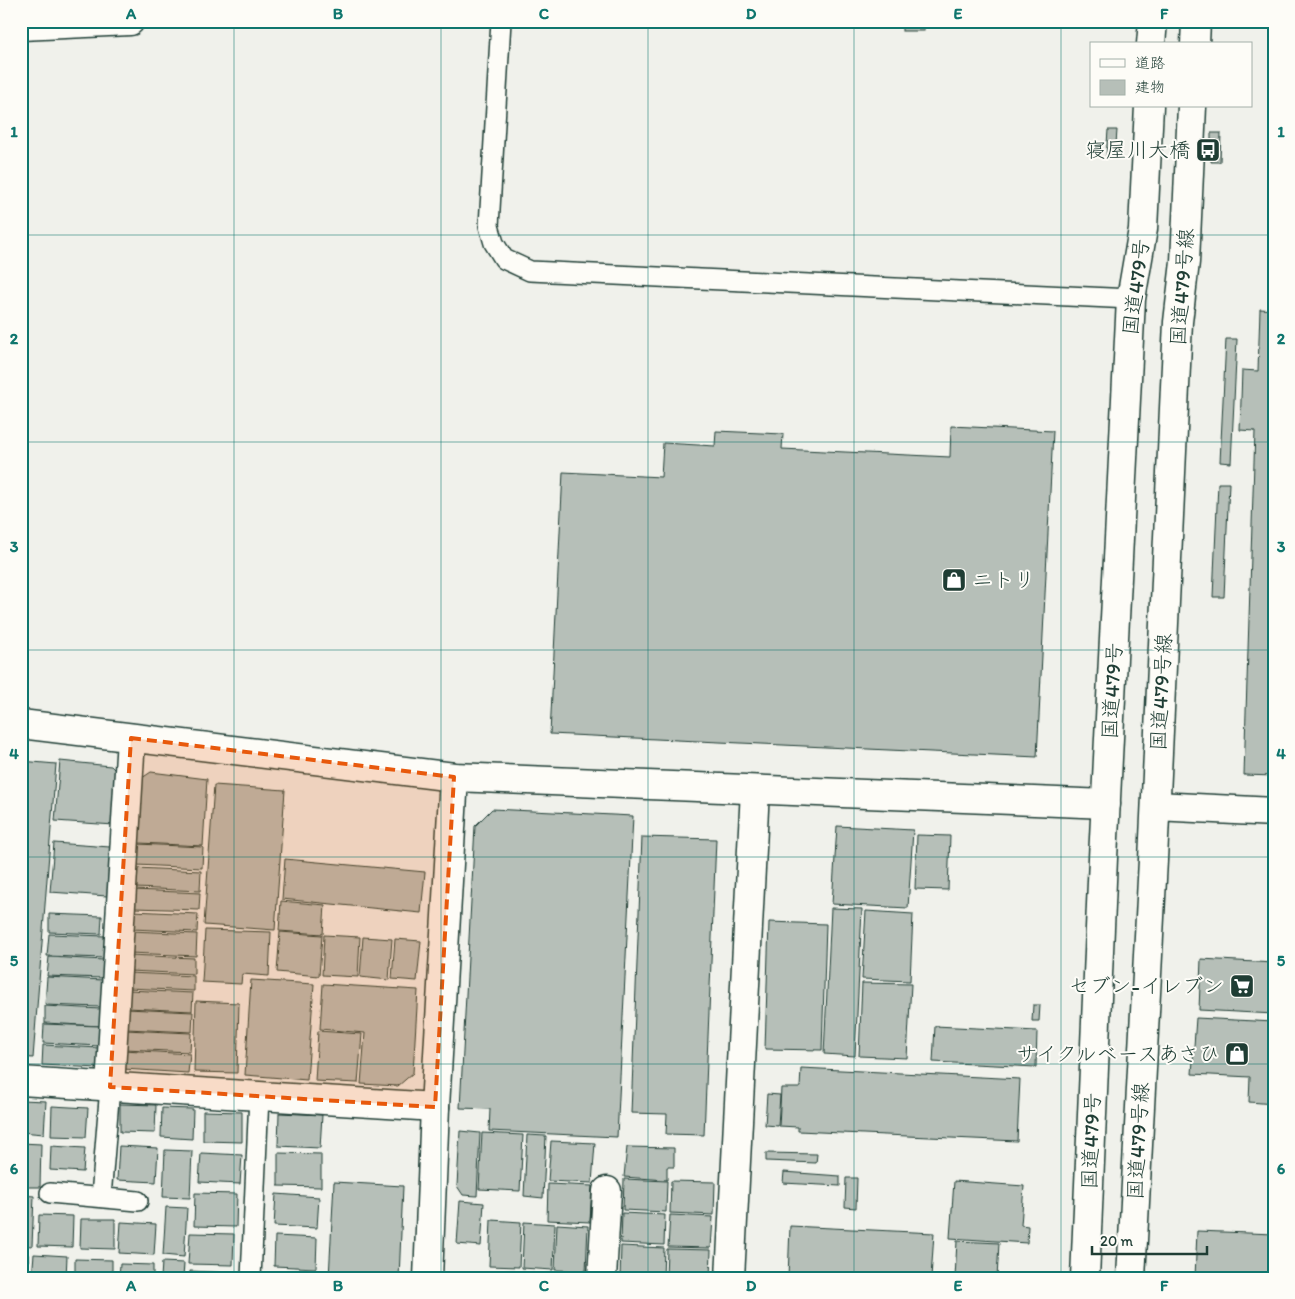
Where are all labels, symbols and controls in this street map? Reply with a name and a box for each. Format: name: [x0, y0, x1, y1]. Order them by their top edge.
text: A: [125, 4, 137, 23]
text: B: [333, 4, 344, 23]
text: C: [539, 4, 550, 23]
text: D: [746, 4, 757, 23]
text: E: [954, 4, 963, 23]
text: F: [1160, 4, 1169, 23]
legend: [1090, 42, 1252, 108]
text: 道路: [1135, 54, 1165, 72]
text: 建物: [1135, 78, 1165, 96]
text: 1: [10, 122, 18, 141]
text: 1: [1277, 122, 1285, 141]
place label: 寝屋川大橋: [1085, 137, 1190, 162]
bus stop icon: 寝屋川大橋: [1195, 137, 1221, 163]
street label: 国道479号線: [1165, 227, 1198, 347]
street label: 国道479号: [1117, 237, 1154, 337]
text: 2: [10, 329, 19, 348]
text: 2: [1277, 329, 1286, 348]
text: 3: [10, 537, 19, 556]
text: 3: [1277, 537, 1286, 556]
shop icon: ニトリ: [941, 567, 967, 593]
place label: ニトリ: [972, 567, 1035, 592]
street label: 国道479号線: [1145, 632, 1176, 752]
street label: 国道479号: [1096, 642, 1127, 740]
text: 4: [9, 744, 19, 763]
text: 4: [1276, 744, 1286, 763]
text: 5: [10, 951, 19, 970]
text: 5: [1277, 951, 1286, 970]
place label: セブン-イレブン: [1069, 973, 1224, 998]
supermarket icon: セブン-イレブン: [1229, 973, 1255, 999]
place label: サイクルベースあさひ: [1016, 1041, 1220, 1066]
shop icon: サイクルベースあさひ: [1224, 1041, 1250, 1067]
street label: 国道479号線: [1122, 1081, 1153, 1201]
street label: 国道479号: [1076, 1092, 1105, 1190]
text: 6: [10, 1159, 19, 1178]
text: 6: [1277, 1159, 1286, 1178]
scale bar: [1092, 1224, 1208, 1256]
text: 20 m: [1100, 1232, 1134, 1250]
text: A: [125, 1276, 137, 1295]
text: B: [333, 1276, 344, 1295]
text: C: [539, 1276, 550, 1295]
text: D: [746, 1276, 757, 1295]
text: E: [954, 1276, 963, 1295]
text: F: [1160, 1276, 1169, 1295]

